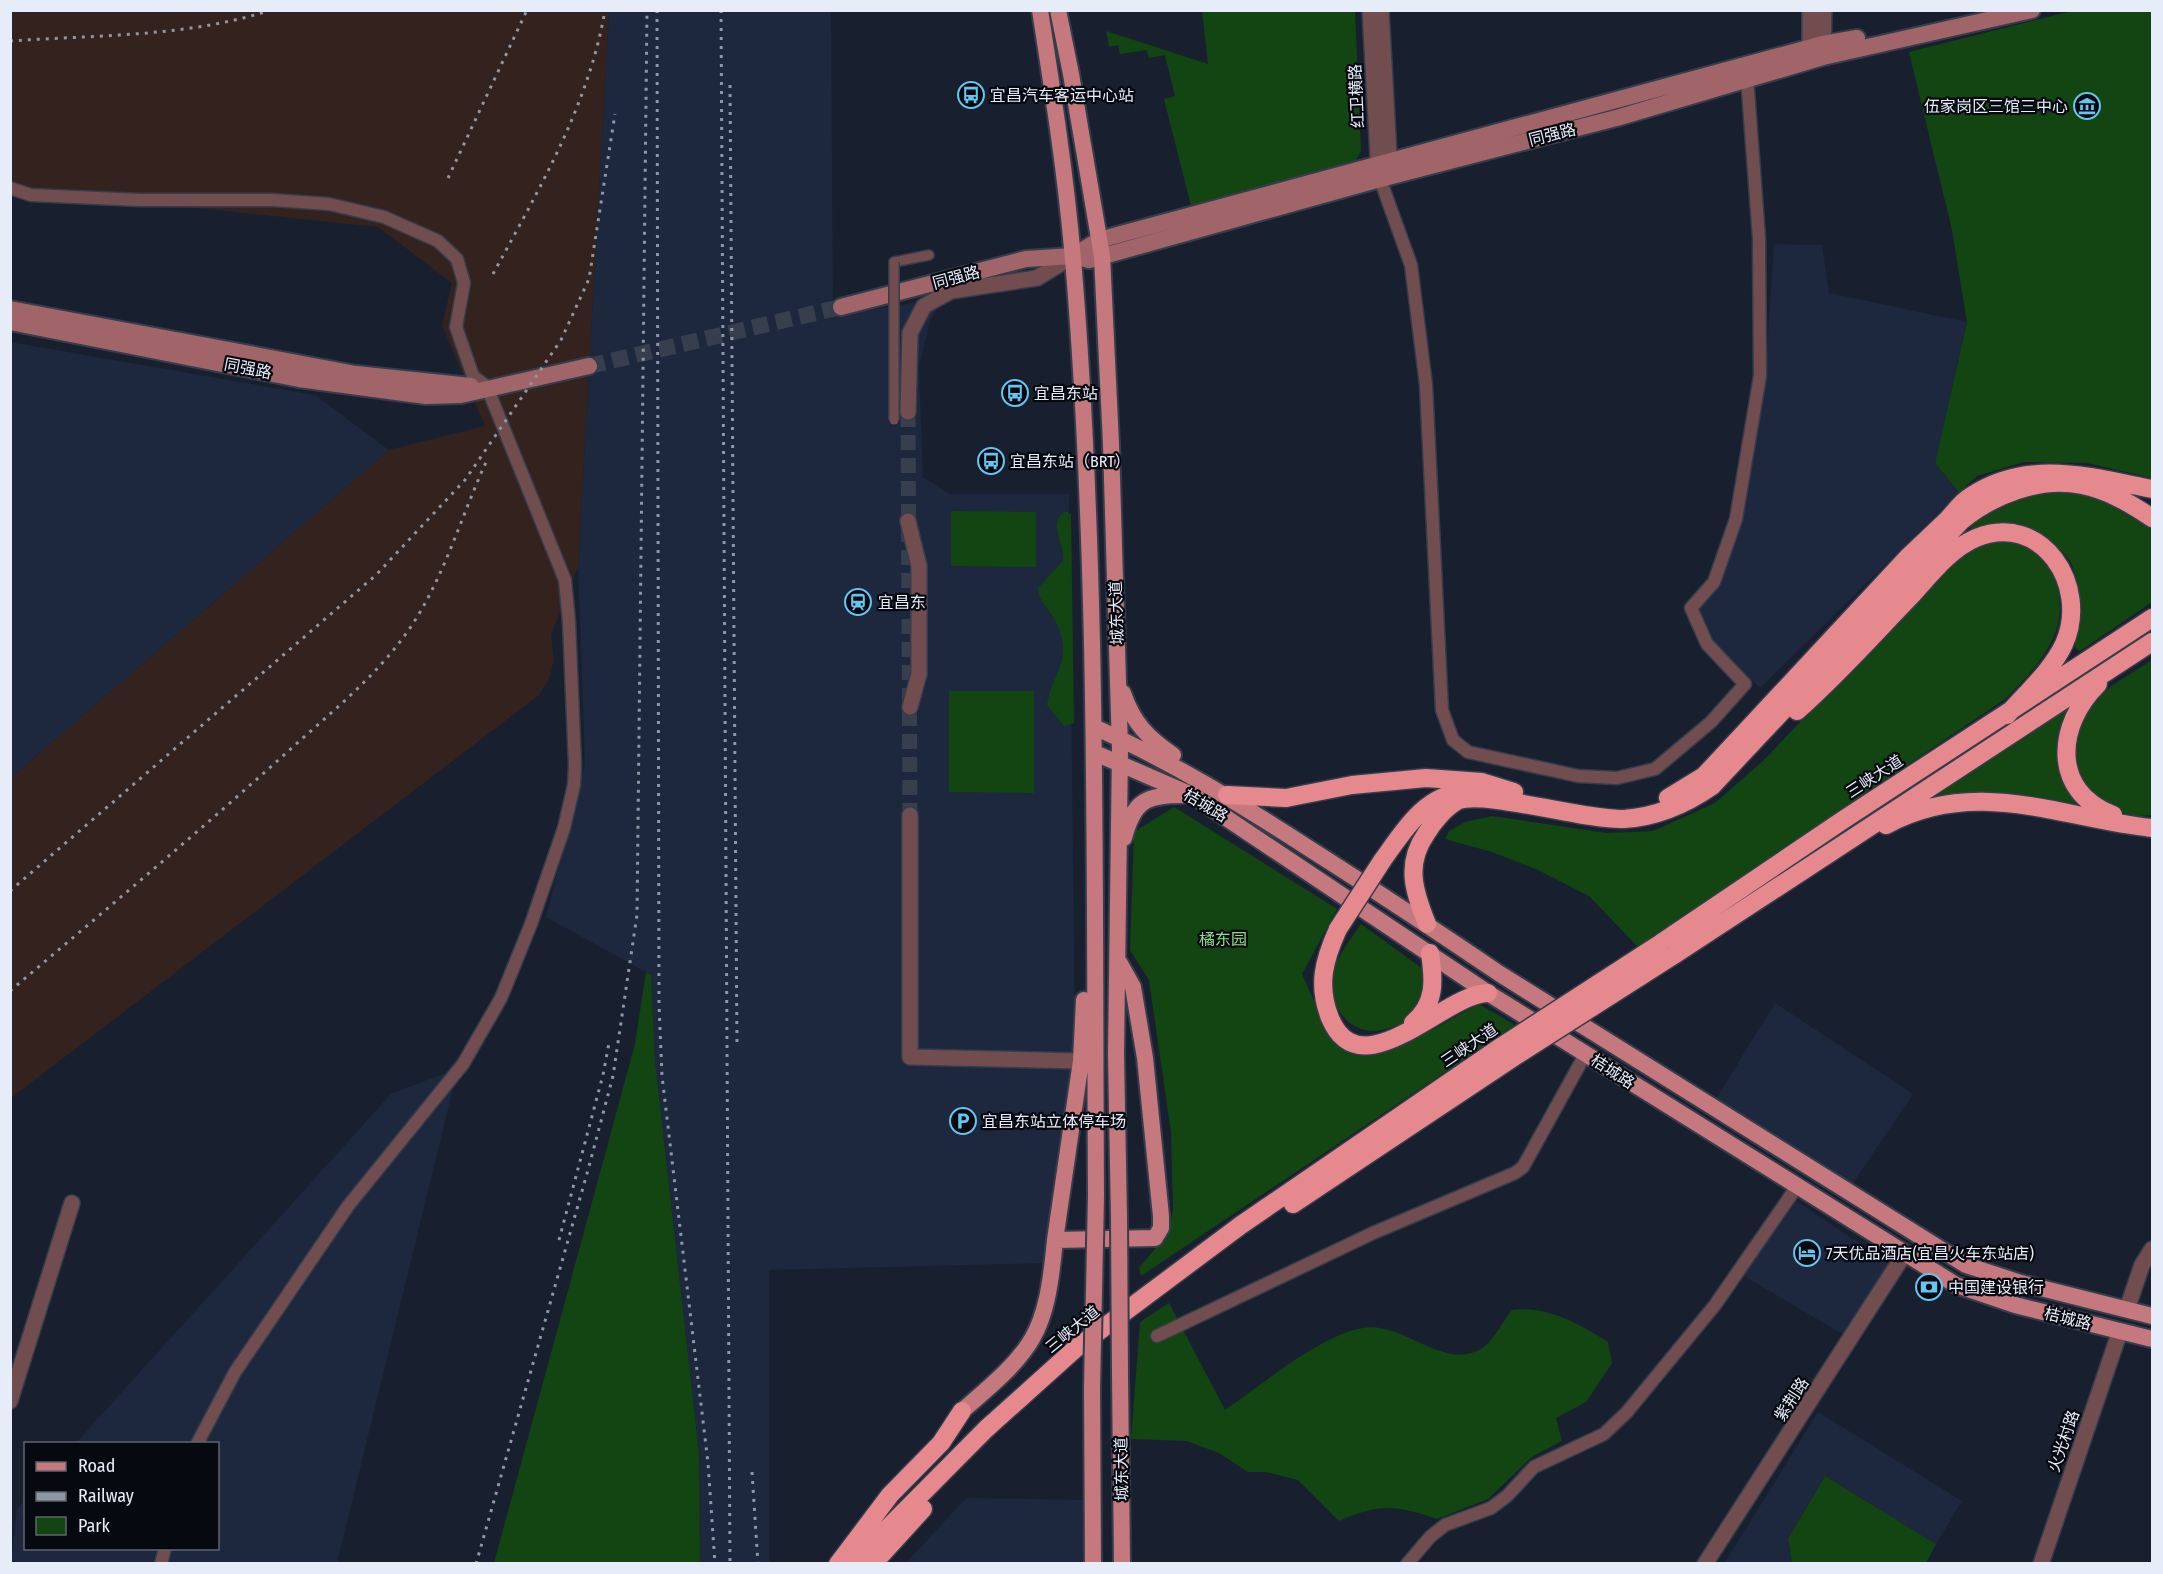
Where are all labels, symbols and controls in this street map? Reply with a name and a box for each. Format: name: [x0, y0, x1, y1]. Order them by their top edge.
street label: 红卫横路: [1345, 64, 1368, 128]
bus stop icon: 宜昌汽车客运中心站: [956, 80, 986, 110]
place label: 宜昌汽车客运中心站: [990, 86, 1134, 105]
museum icon: 伍家岗区三馆三中心: [2072, 91, 2102, 121]
place label: 伍家岗区三馆三中心: [1924, 97, 2068, 116]
street label: 同强路: [1527, 119, 1578, 150]
street label: 同强路: [930, 262, 982, 293]
street label: 同强路: [223, 355, 273, 382]
bus stop icon: 宜昌东站: [1000, 378, 1030, 408]
place label: 宜昌东站: [1034, 384, 1098, 403]
bus stop icon: 宜昌东站（BRT）: [976, 446, 1006, 476]
place label: 宜昌东站（BRT）: [1010, 452, 1131, 471]
street label: 城东大道: [1106, 581, 1127, 645]
station icon: 宜昌东: [843, 587, 873, 617]
place label: 宜昌东: [878, 593, 926, 612]
street label: 三峡大道: [1842, 751, 1906, 802]
street label: 桔城路: [1180, 785, 1231, 826]
park label: 橘东园: [1199, 930, 1247, 949]
street label: 三峡大道: [1437, 1020, 1501, 1071]
street label: 桔城路: [1587, 1050, 1638, 1092]
parking icon: 宜昌东站立体停车场: [948, 1106, 978, 1136]
place label: 宜昌东站立体停车场: [982, 1112, 1126, 1131]
hotel icon: 7天优品酒店(宜昌火车东站店): [1792, 1238, 1822, 1268]
place label: 7天优品酒店(宜昌火车东站店): [1826, 1244, 2034, 1263]
bank icon: 中国建设银行: [1914, 1272, 1944, 1302]
place label: 中国建设银行: [1948, 1278, 2044, 1297]
street label: 三峡大道: [1041, 1302, 1103, 1357]
street label: 桔城路: [2042, 1303, 2093, 1334]
street label: 紫荆路: [1770, 1374, 1812, 1425]
street label: 火光村路: [2044, 1408, 2083, 1475]
street label: 城东大道: [1111, 1437, 1132, 1501]
legend: [24, 1442, 219, 1550]
text: Road: [78, 1455, 115, 1477]
text: Railway: [78, 1485, 134, 1507]
text: Park: [78, 1515, 111, 1537]

